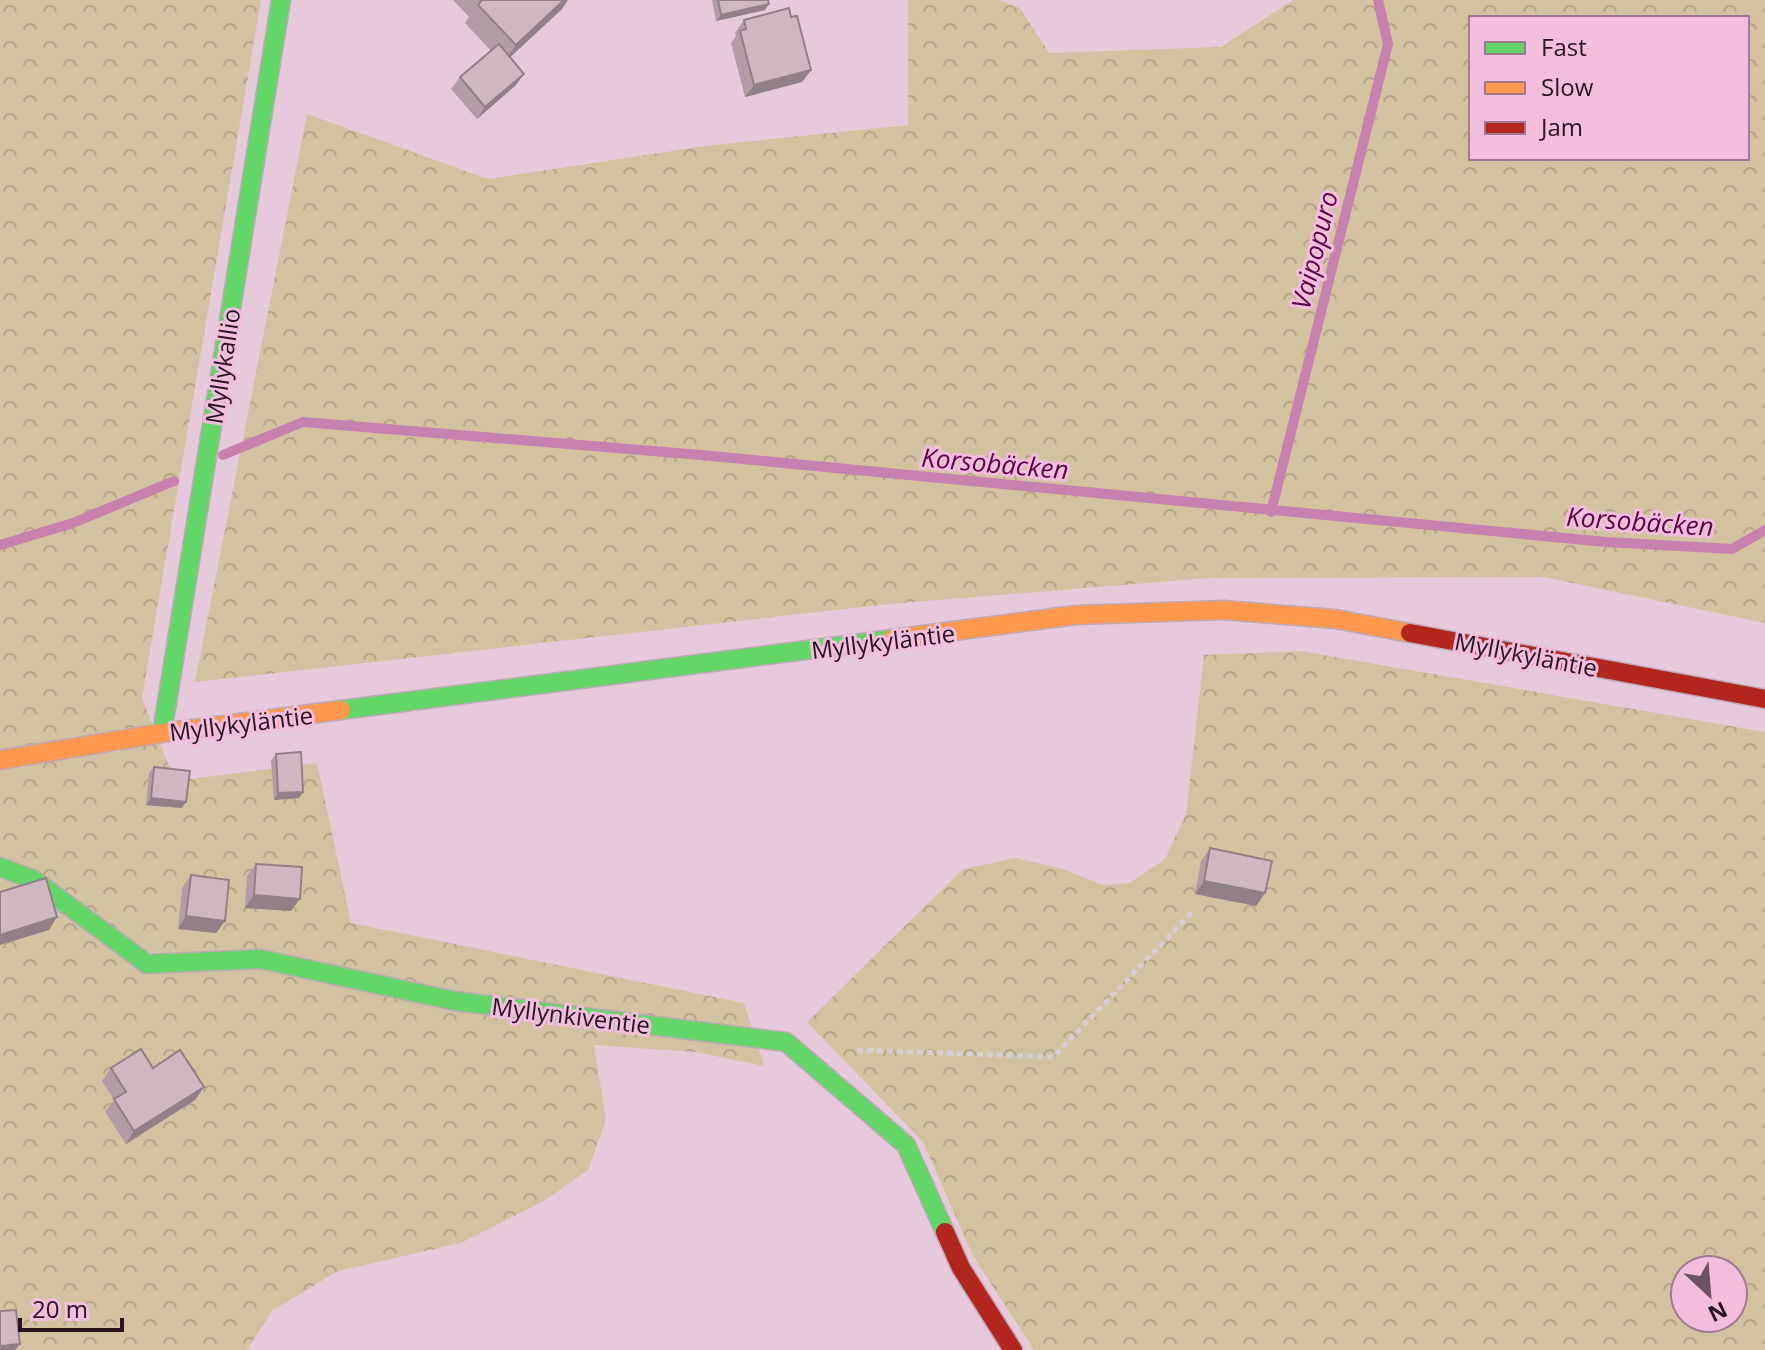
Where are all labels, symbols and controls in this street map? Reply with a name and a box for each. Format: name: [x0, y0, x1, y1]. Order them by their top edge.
legend: [1469, 16, 1749, 160]
text: Fast: [1541, 30, 1587, 63]
text: Slow: [1541, 70, 1594, 103]
text: Jam: [1539, 110, 1583, 143]
water label: Vaipopuro: [1282, 187, 1346, 313]
street label: Myllykallio: [197, 306, 247, 426]
water label: Korsobäcken: [920, 439, 1070, 487]
water label: Korsobäcken: [1565, 498, 1715, 544]
street label: Myllykyläntie: [809, 616, 957, 666]
street label: Myllykyläntie: [1452, 624, 1600, 684]
street label: Myllykyläntie: [167, 698, 315, 748]
street label: Myllynkiventie: [490, 989, 652, 1041]
north arrow: [1669, 1254, 1749, 1334]
scale bar: [20, 1282, 122, 1332]
text: 20 m: [32, 1292, 88, 1325]
text: N: [1704, 1295, 1733, 1330]

